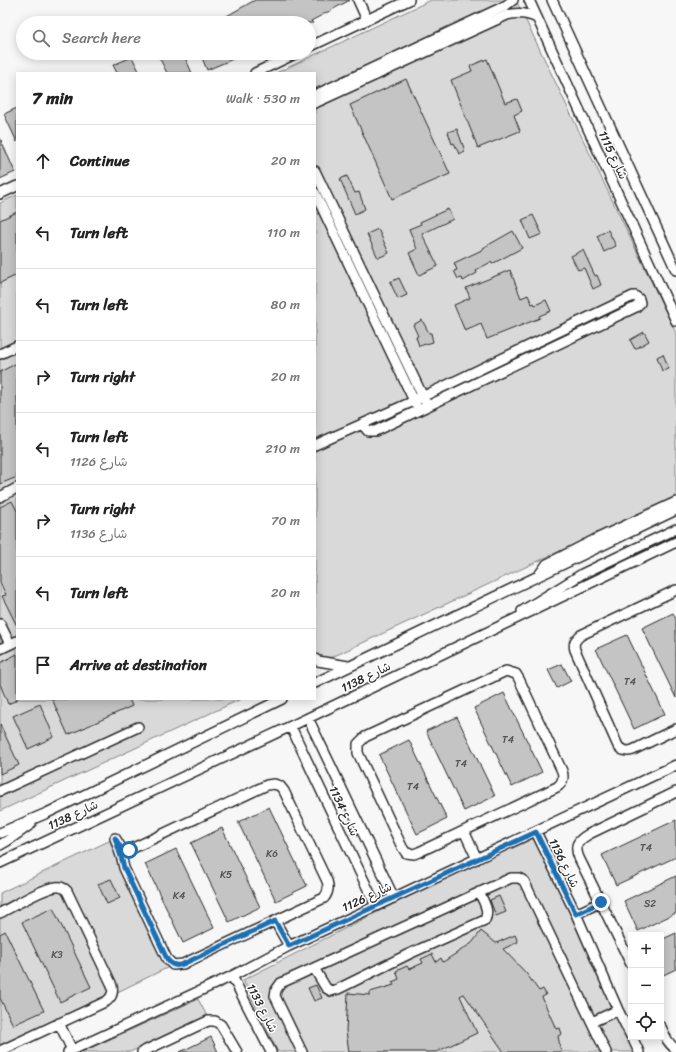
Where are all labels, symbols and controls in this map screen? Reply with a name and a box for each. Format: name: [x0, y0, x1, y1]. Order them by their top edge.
search box: [16, 16, 316, 60]
text: Search here: [62, 25, 141, 51]
icon: search: [30, 27, 52, 49]
text: 7 min: [32, 83, 73, 113]
text: Walk · 530 m: [226, 87, 300, 110]
street label: شارع 1115: [592, 127, 634, 183]
text: Continue: [70, 148, 130, 174]
text: 20 m: [271, 149, 300, 172]
icon: ahead: [32, 150, 54, 172]
text: Turn left: [70, 220, 128, 246]
text: 110 m: [267, 221, 300, 244]
icon: left: [32, 222, 54, 244]
text: Turn left: [70, 292, 128, 318]
text: 80 m: [271, 293, 300, 316]
icon: left: [32, 294, 54, 316]
text: Turn right: [70, 364, 135, 390]
text: 20 m: [271, 365, 300, 388]
icon: right: [32, 366, 54, 388]
text: Turn left: [70, 424, 128, 450]
text: 210 m: [265, 437, 300, 460]
icon: left: [32, 438, 54, 460]
text: شارع 1126: [70, 450, 128, 473]
text: Turn right: [70, 496, 135, 522]
text: 70 m: [271, 509, 300, 532]
icon: right: [32, 510, 54, 532]
text: شارع 1136: [70, 522, 127, 545]
text: Turn left: [70, 580, 128, 606]
text: 20 m: [271, 581, 300, 604]
icon: left: [32, 582, 54, 604]
text: Arrive at destination: [70, 652, 207, 678]
icon: arrive: [32, 654, 54, 676]
street label: شارع 1138: [337, 655, 395, 699]
house number: T4: [624, 673, 636, 691]
house number: T4: [502, 731, 514, 749]
house number: T4: [455, 755, 467, 773]
house number: T4: [407, 778, 419, 796]
street label: شارع 1134: [323, 782, 365, 840]
street label: شارع 1138: [44, 794, 102, 836]
street label: شارع 1136: [543, 834, 585, 892]
house number: T4: [640, 839, 652, 857]
route start: [120, 841, 138, 859]
house number: K6: [266, 845, 278, 863]
house number: K5: [220, 866, 232, 884]
street label: شارع 1126: [338, 876, 396, 918]
house number: K4: [173, 887, 185, 905]
route end: [592, 893, 610, 911]
house number: S2: [644, 895, 656, 913]
map controls: [628, 932, 664, 1040]
button: +: [628, 932, 664, 968]
house number: K3: [51, 946, 63, 964]
button: −: [628, 968, 664, 1004]
street label: شارع 1133: [240, 980, 284, 1036]
button: locate: [628, 1004, 664, 1040]

